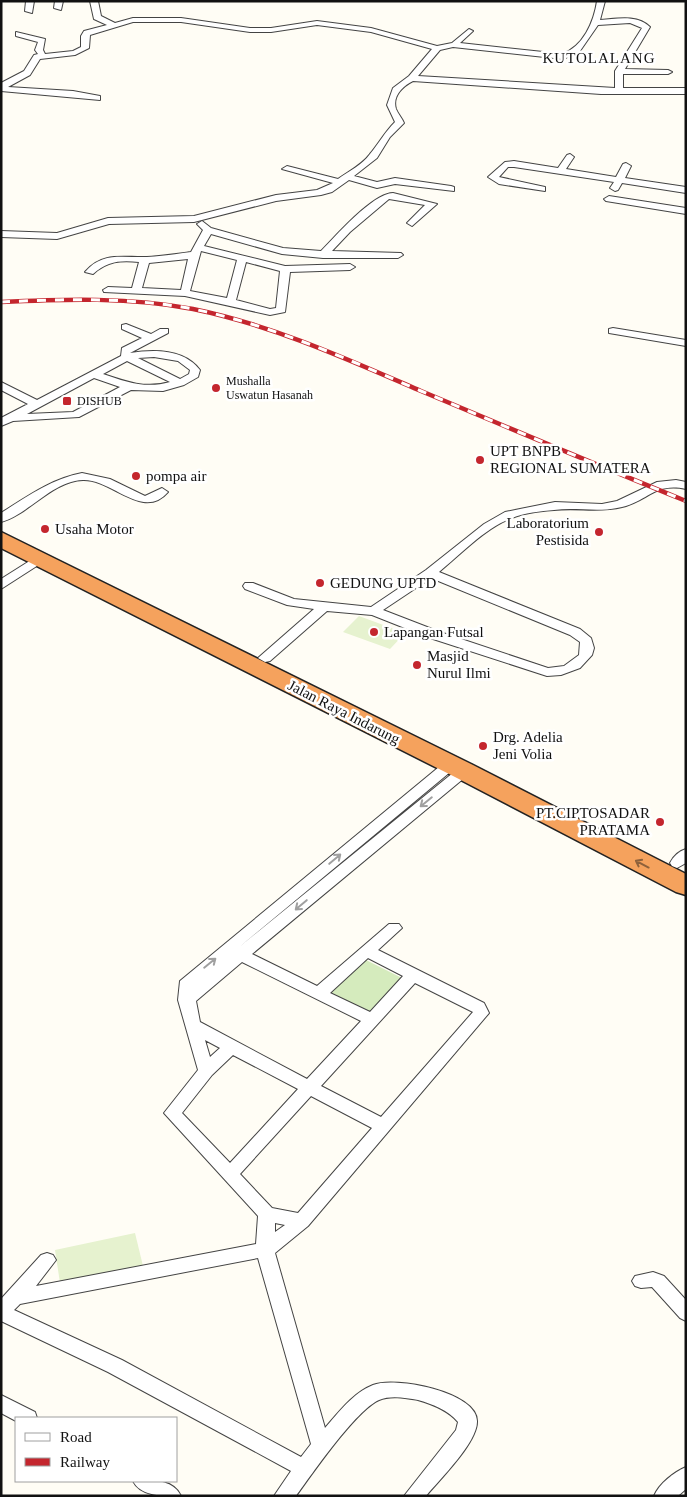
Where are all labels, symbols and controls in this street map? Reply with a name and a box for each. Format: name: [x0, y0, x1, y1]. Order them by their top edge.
district label: KUTOLALANG: [542, 50, 656, 66]
place label: Mushalla Uswatun Hasanah: [226, 374, 313, 402]
marker: Mushalla Uswatun Hasanah: [210, 382, 222, 394]
place label: DISHUB: [77, 394, 122, 408]
marker: DISHUB: [61, 395, 73, 407]
place label: UPT BNPB REGIONAL SUMATERA: [490, 443, 651, 476]
marker: UPT BNPB REGIONAL SUMATERA: [474, 454, 486, 466]
place label: pompa air: [146, 468, 206, 484]
marker: pompa air: [130, 470, 142, 482]
place label: Laboratorium Pestisida: [507, 515, 589, 548]
place label: Usaha Motor: [55, 521, 134, 537]
marker: Usaha Motor: [39, 523, 51, 535]
marker: Laboratorium Pestisida: [593, 526, 605, 538]
place label: GEDUNG UPTD: [330, 575, 436, 591]
marker: GEDUNG UPTD: [314, 577, 326, 589]
place label: Lapangan Futsal: [384, 624, 484, 640]
marker: Lapangan Futsal: [368, 626, 380, 638]
place label: Masjid Nurul Ilmi: [427, 648, 491, 681]
marker: Masjid Nurul Ilmi: [411, 659, 423, 671]
street label: Jalan Raya Indarung: [285, 677, 403, 747]
place label: Drg. Adelia Jeni Volia: [493, 729, 563, 762]
marker: Drg. Adelia Jeni Volia: [477, 740, 489, 752]
one-way arrow: [420, 796, 433, 807]
place label: PT.CIPTOSADAR PRATAMA: [536, 805, 650, 838]
marker: PT.CIPTOSADAR PRATAMA: [654, 816, 666, 828]
one-way arrow: [328, 854, 341, 865]
one-way arrow: [635, 859, 650, 869]
one-way arrow: [295, 900, 308, 911]
one-way arrow: [203, 957, 216, 968]
legend: [15, 1417, 178, 1482]
text: Road: [60, 1429, 92, 1445]
text: Railway: [60, 1454, 110, 1470]

